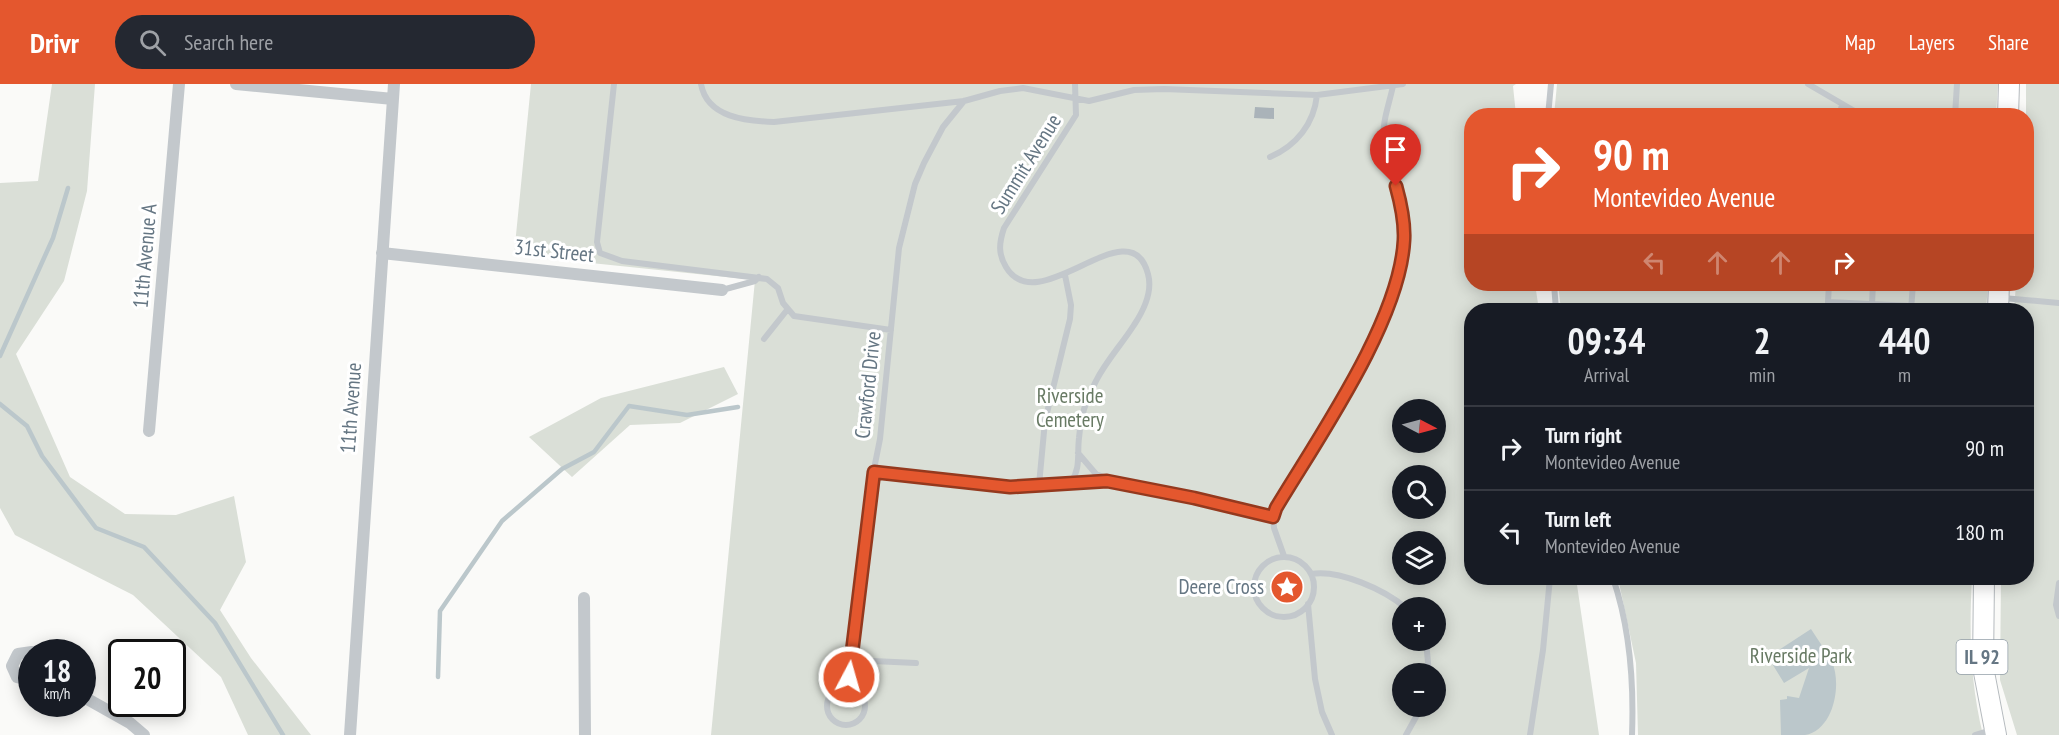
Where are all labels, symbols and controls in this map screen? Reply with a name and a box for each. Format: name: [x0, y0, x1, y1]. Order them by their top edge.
search box: [115, 15, 535, 69]
text: Drivr: [30, 24, 79, 61]
icon: search: [136, 26, 169, 59]
text: Search here: [184, 28, 273, 56]
text: Map: [1845, 29, 1876, 56]
text: Layers: [1909, 29, 1955, 56]
text: Share: [1988, 29, 2029, 56]
street label: Summit Avenue: [984, 109, 1067, 219]
pin: [1370, 124, 1421, 186]
text: 90 m: [1593, 127, 1670, 182]
icon: right: [1494, 132, 1572, 210]
icon: arrive: [1379, 133, 1412, 166]
text: Montevideo Avenue: [1593, 180, 1776, 214]
street label: 11th Avenue A: [126, 203, 163, 309]
street label: 31st Street: [513, 233, 595, 268]
icon: left: [1638, 246, 1671, 279]
icon: ahead: [1701, 246, 1734, 279]
icon: ahead: [1764, 246, 1797, 279]
icon: right: [1827, 246, 1860, 279]
text: 09:34: [1568, 317, 1645, 364]
text: 2: [1753, 317, 1771, 364]
text: 440: [1879, 317, 1930, 364]
street label: Crawford Drive: [848, 330, 887, 440]
street label: 11th Avenue: [334, 362, 367, 454]
text: Arrival: [1584, 362, 1629, 388]
text: min: [1749, 362, 1775, 388]
text: m: [1898, 362, 1911, 388]
park label: Riverside Cemetery: [1036, 382, 1104, 433]
north arrow: [1392, 399, 1446, 453]
map controls: [1392, 399, 1446, 717]
text: Turn right: [1545, 421, 1622, 449]
icon: right: [1494, 432, 1527, 465]
text: 90 m: [1965, 434, 2004, 462]
text: Montevideo Avenue: [1545, 449, 1680, 475]
button: search: [1392, 465, 1446, 519]
text: Turn left: [1545, 505, 1611, 533]
icon: left: [1494, 516, 1527, 549]
text: 180 m: [1955, 518, 2004, 546]
button: layers: [1392, 531, 1446, 585]
text: Montevideo Avenue: [1545, 533, 1680, 559]
place icon: Deere Cross: [1269, 569, 1305, 605]
place label: Deere Cross: [1179, 573, 1264, 600]
button: +: [1392, 597, 1446, 651]
speed limit sign: 20: [108, 639, 186, 717]
road number: IL 92: [1956, 640, 2008, 674]
park label: Riverside Park: [1750, 642, 1852, 669]
position arrow: [817, 645, 881, 709]
text: 18: [43, 651, 71, 690]
button: −: [1392, 663, 1446, 717]
text: km/h: [44, 684, 70, 703]

